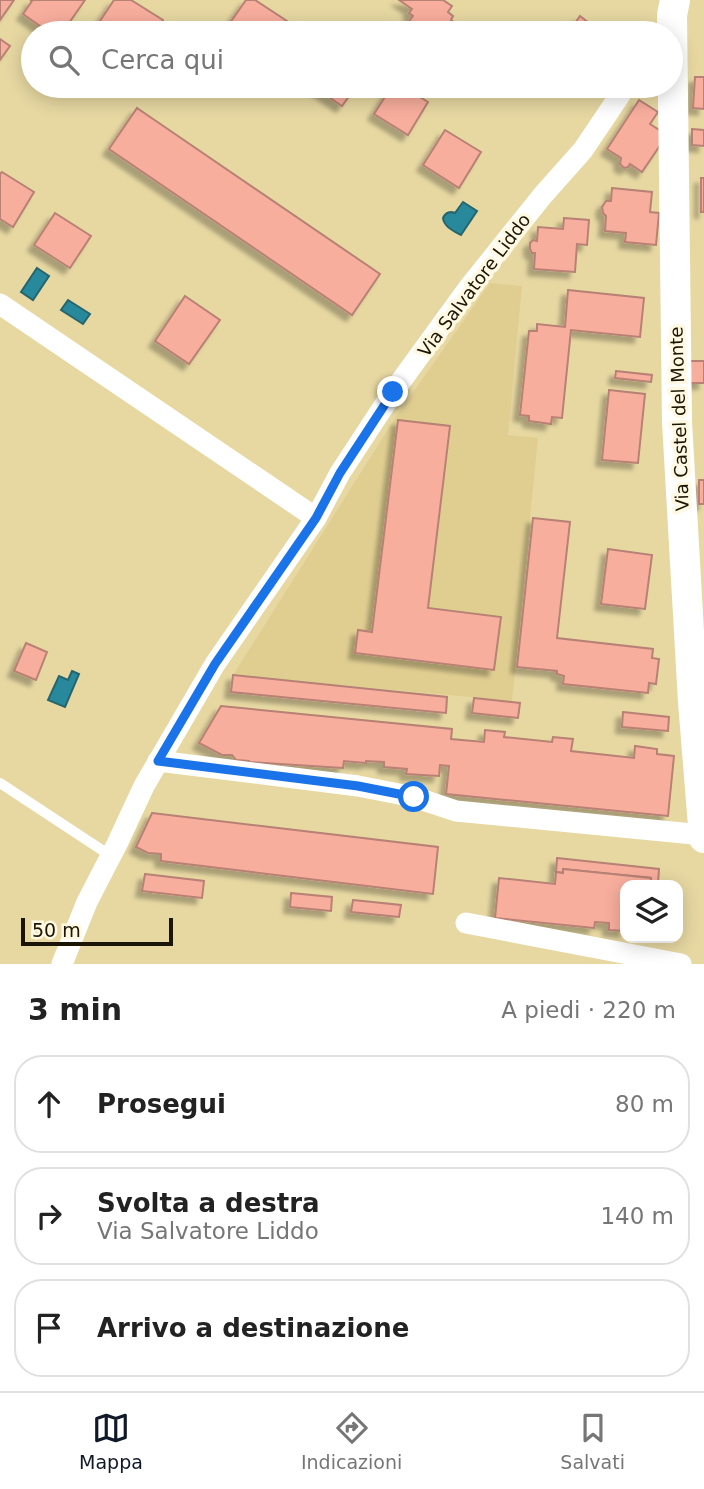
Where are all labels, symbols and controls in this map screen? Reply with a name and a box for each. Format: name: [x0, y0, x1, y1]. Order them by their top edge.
search box: [21, 21, 683, 98]
icon: search: [45, 41, 83, 79]
text: Cerca qui: [101, 45, 224, 75]
street label: Via Salvatore Liddo: [413, 209, 535, 361]
street label: Via Castel del Monte: [665, 326, 693, 512]
route end: [377, 376, 408, 407]
route start: [398, 781, 429, 812]
map controls: [620, 880, 683, 943]
button: layers: [620, 880, 683, 943]
scale bar: [21, 915, 173, 947]
text: 50 m: [32, 919, 81, 941]
text: 3 min: [28, 992, 122, 1027]
text: A piedi · 220 m: [501, 997, 676, 1023]
icon: ahead: [30, 1085, 68, 1123]
text: Prosegui: [97, 1089, 226, 1119]
text: 80 m: [615, 1091, 674, 1117]
text: Svolta a destra: [97, 1188, 320, 1218]
icon: right: [30, 1197, 68, 1235]
text: 140 m: [600, 1203, 674, 1229]
text: Via Salvatore Liddo: [97, 1218, 319, 1244]
icon: arrive: [30, 1309, 68, 1347]
text: Arrivo a destinazione: [97, 1313, 409, 1343]
tab: Mappa: [79, 1409, 143, 1473]
tab: Indicazioni: [301, 1409, 402, 1473]
tab: Salvati: [560, 1409, 625, 1473]

